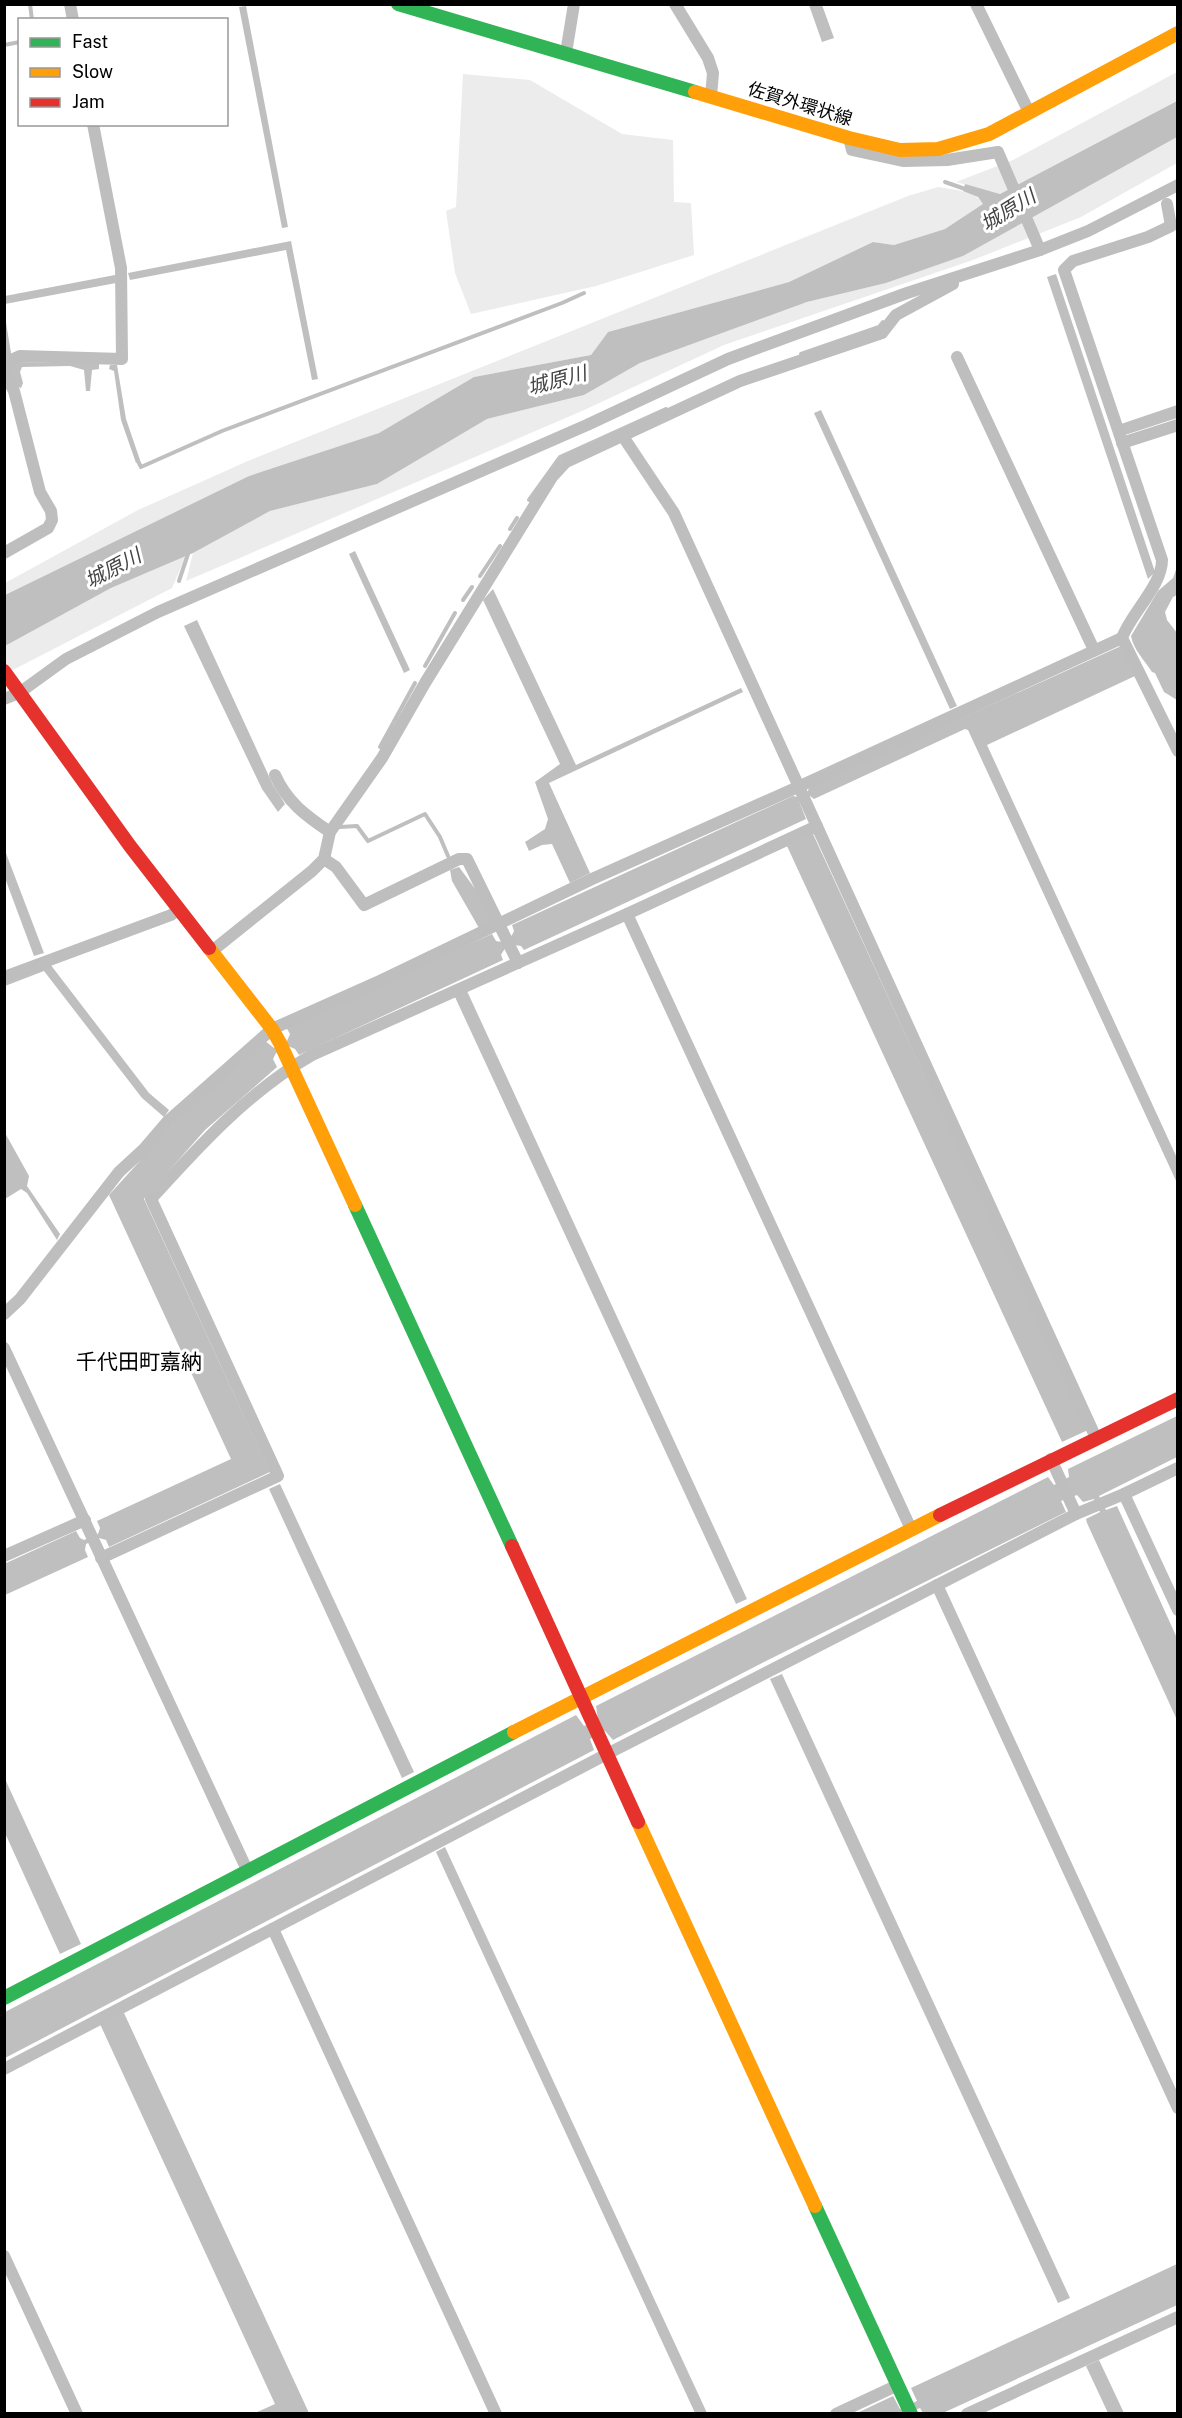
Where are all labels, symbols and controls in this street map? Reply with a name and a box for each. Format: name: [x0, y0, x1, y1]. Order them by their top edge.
legend: [18, 18, 228, 126]
text: Fast: [72, 31, 108, 52]
text: Slow: [72, 61, 113, 82]
street label: 佐賀外環状線: [745, 78, 855, 129]
text: Jam: [72, 91, 105, 112]
water label: 城原川: [976, 183, 1041, 236]
water label: 城原川: [525, 360, 591, 399]
water label: 城原川: [81, 542, 147, 593]
district label: 千代田町嘉納: [76, 1349, 202, 1374]

